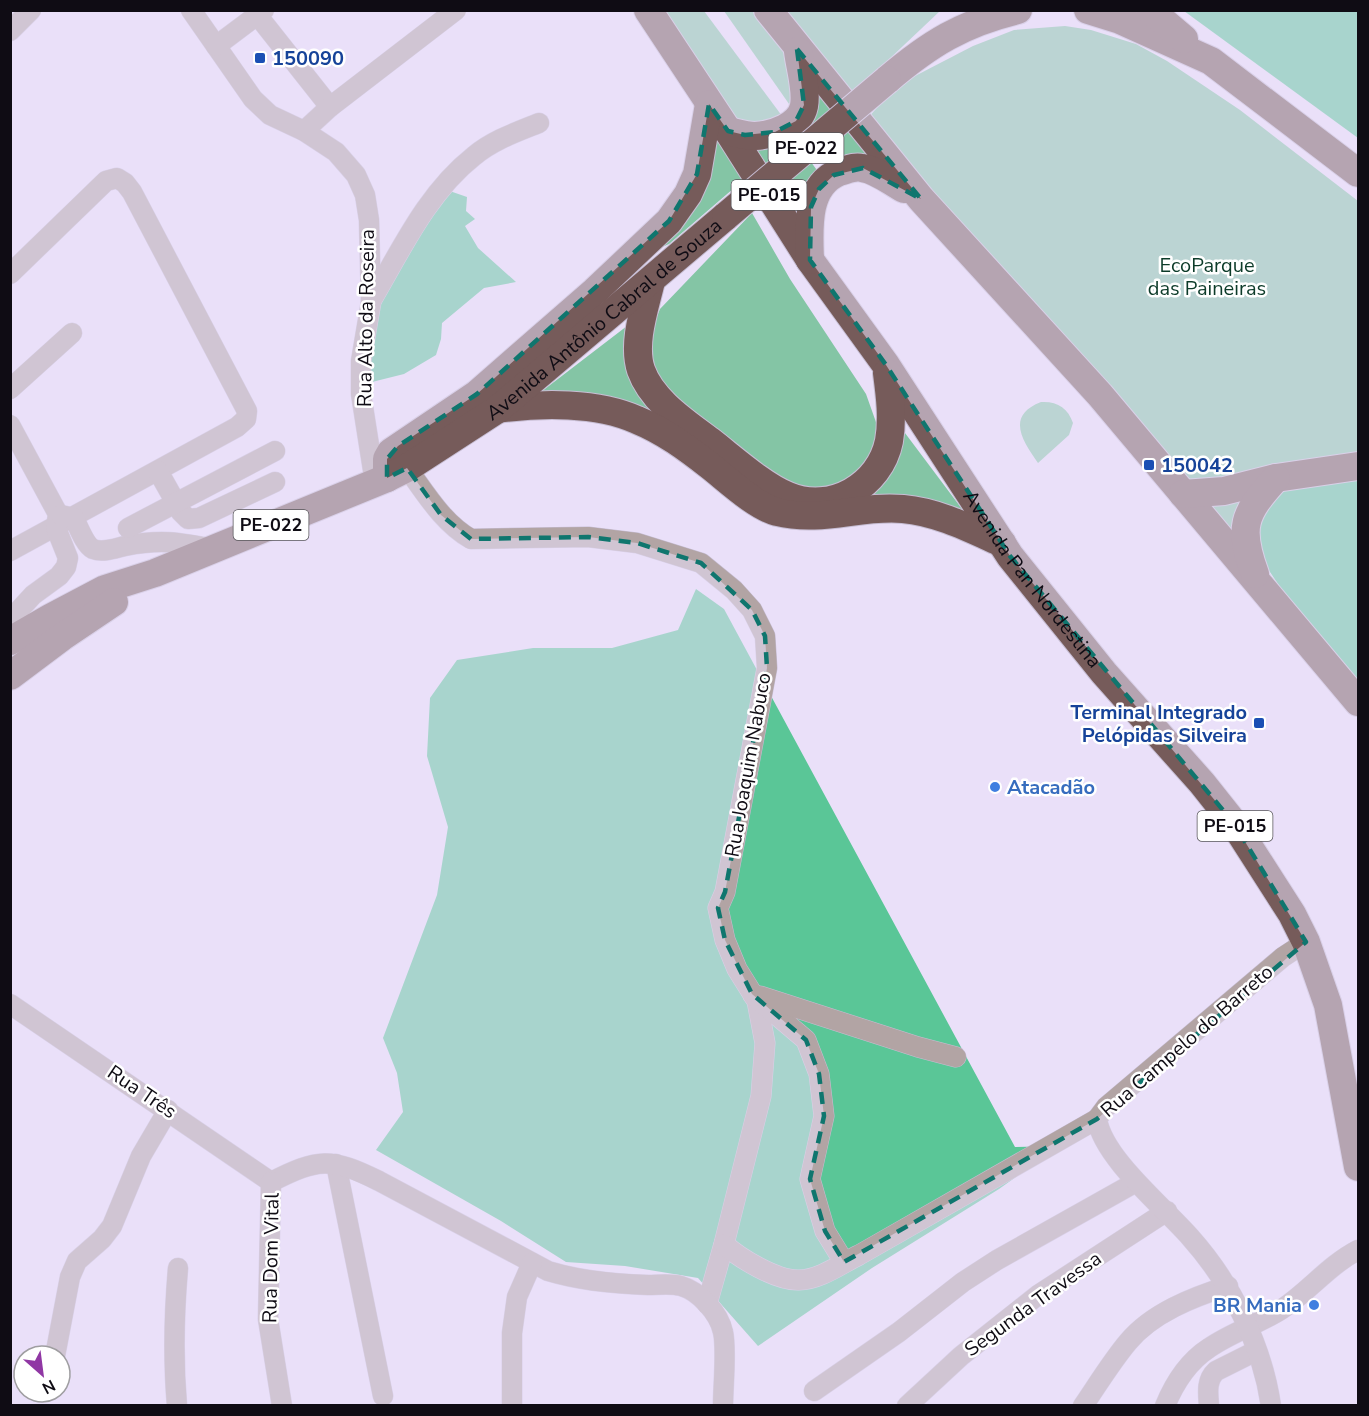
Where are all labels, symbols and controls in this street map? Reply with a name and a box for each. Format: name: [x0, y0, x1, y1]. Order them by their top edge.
place label: 150090: [272, 45, 344, 72]
marker: 150090: [253, 51, 267, 65]
road number: PE-022: [768, 133, 844, 163]
road number: PE-015: [732, 180, 806, 210]
street label: Avenida Antônio Cabral de Souza: [481, 212, 727, 427]
street label: Rua Alto da Roseira: [351, 229, 381, 407]
park label: EcoParque das Paineiras: [1148, 252, 1266, 302]
place label: 150042: [1161, 452, 1233, 479]
marker: 150042: [1142, 458, 1156, 472]
street label: Avenida Pan Nordestina: [957, 485, 1108, 673]
road number: PE-022: [234, 510, 308, 540]
street label: Rua Joaquim Nabuco: [718, 671, 778, 859]
place label: Terminal Integrado Pelópidas Silveira: [1070, 699, 1247, 749]
marker: Terminal Integrado Pelópidas Silveira: [1252, 716, 1266, 730]
place label: Atacadão: [1007, 774, 1095, 801]
marker: Atacadão: [988, 780, 1002, 794]
road number: PE-015: [1198, 811, 1272, 841]
street label: Rua Campelo do Barreto: [1095, 958, 1279, 1124]
street label: Rua Três: [102, 1059, 182, 1125]
street label: Rua Dom Vital: [256, 1192, 286, 1323]
street label: Segunda Travessa: [959, 1245, 1107, 1363]
place label: BR Mania: [1213, 1292, 1302, 1319]
marker: BR Mania: [1307, 1298, 1321, 1312]
north arrow: [12, 1344, 72, 1404]
text: N: [38, 1374, 59, 1399]

